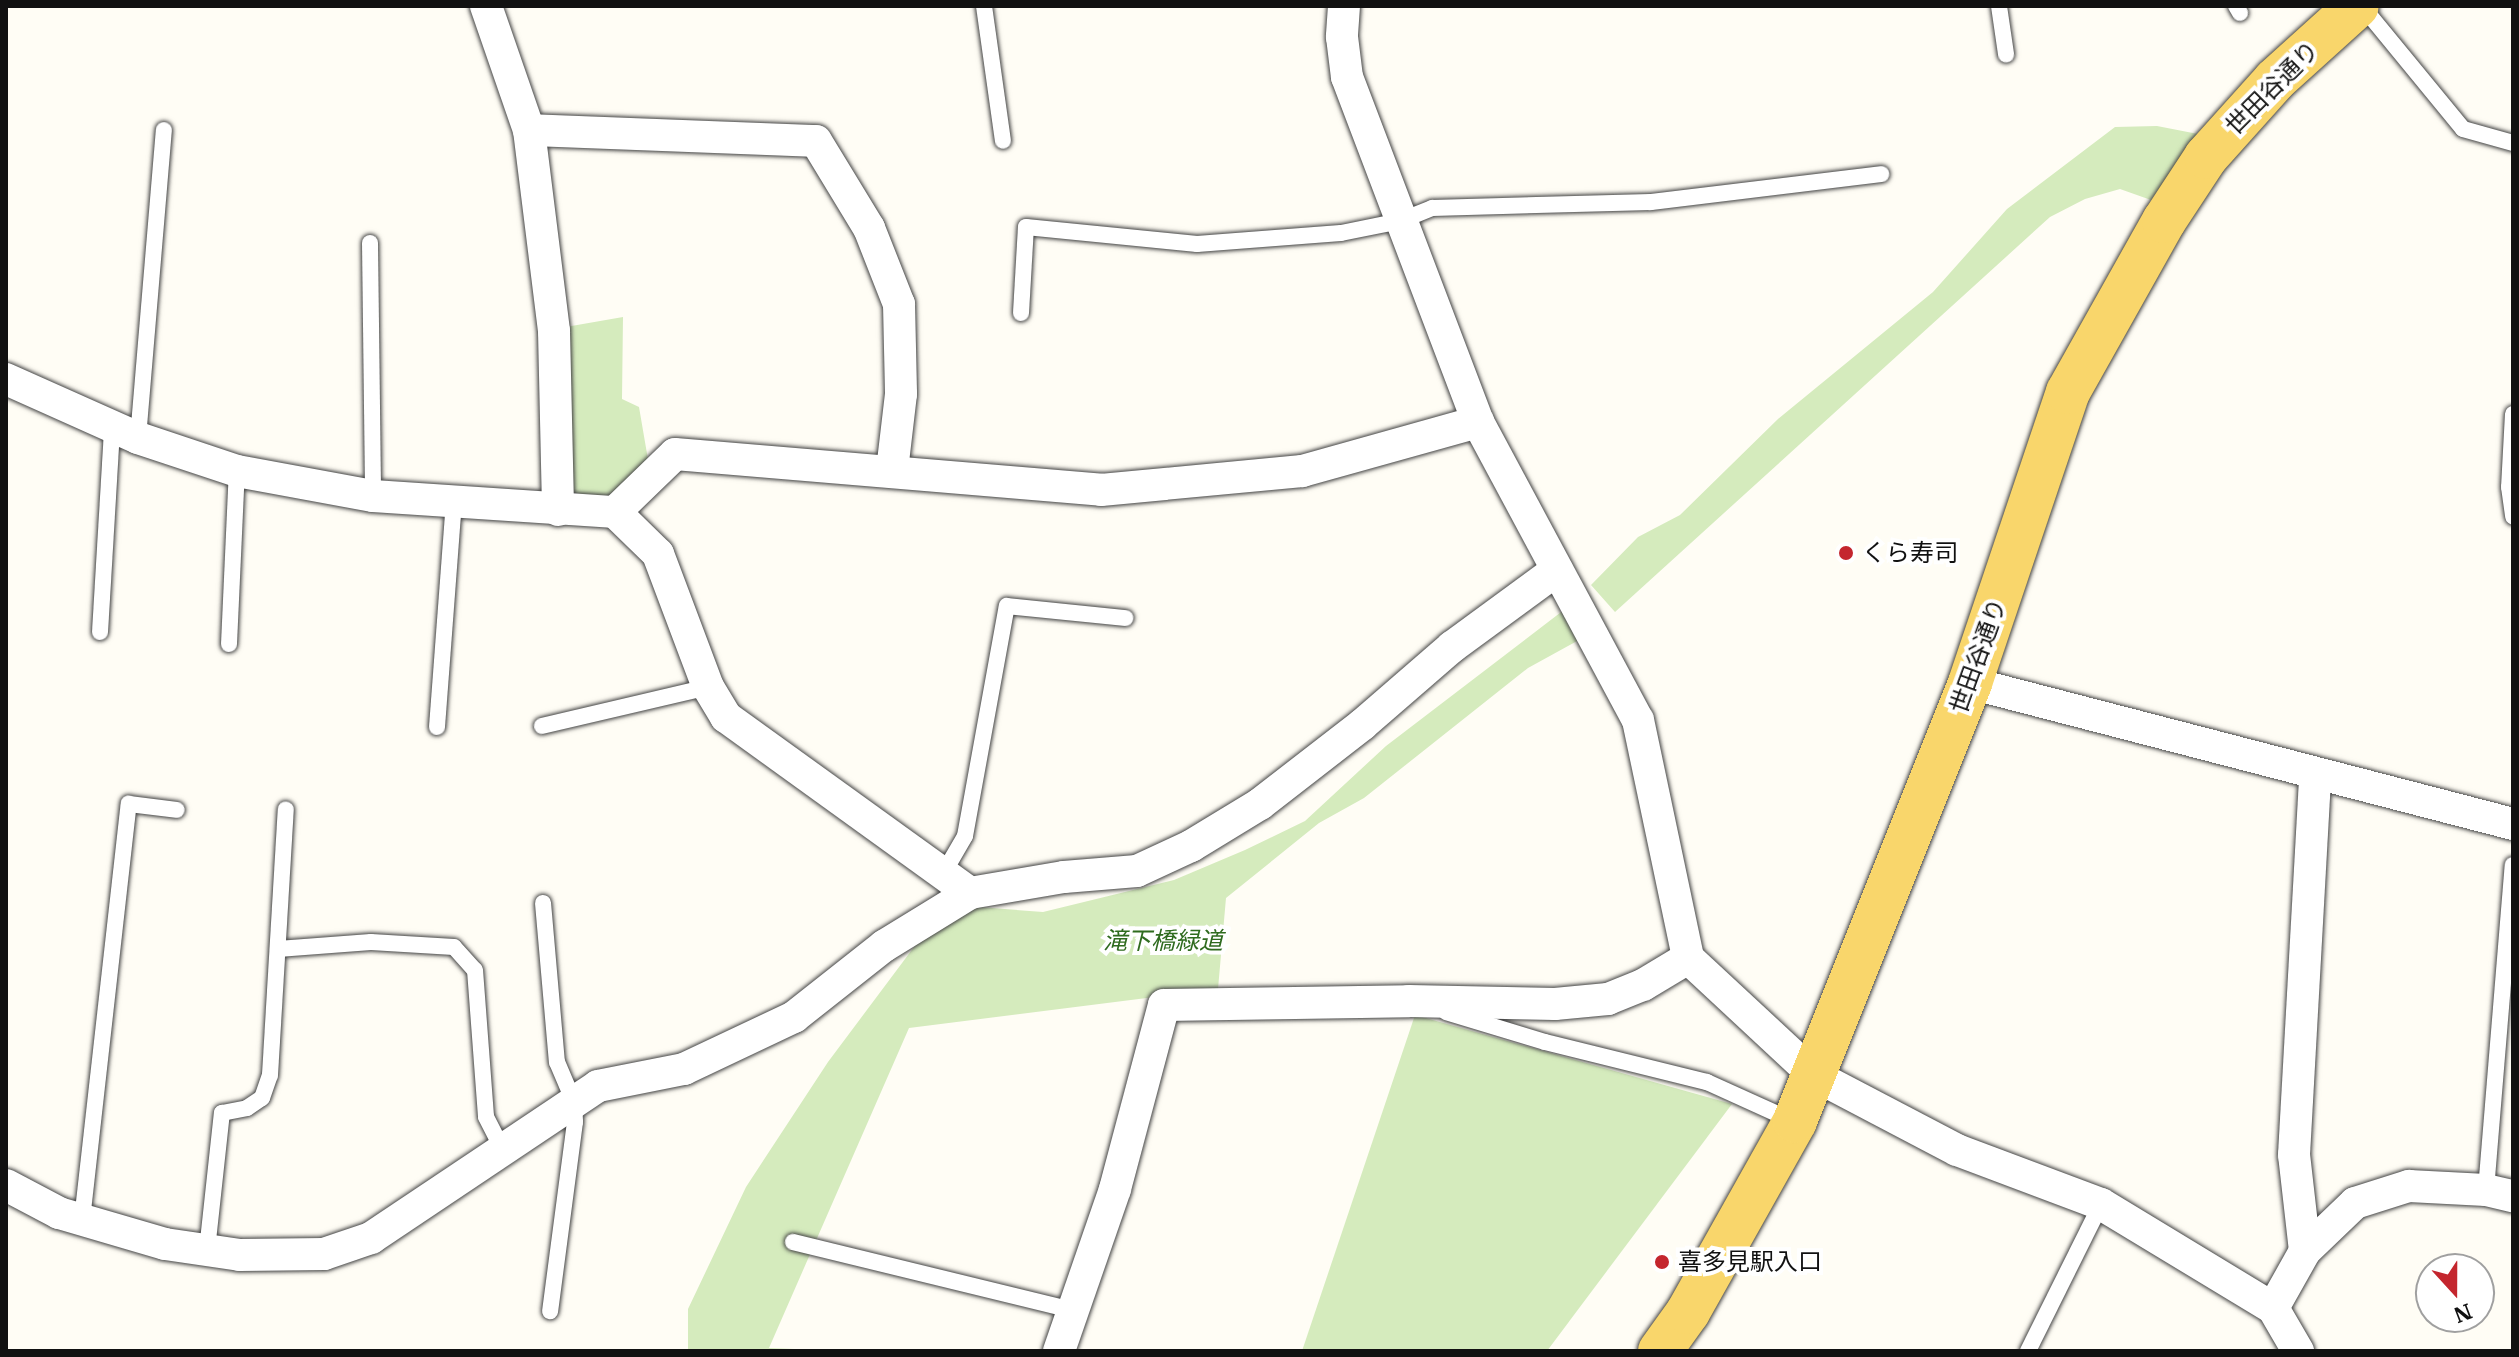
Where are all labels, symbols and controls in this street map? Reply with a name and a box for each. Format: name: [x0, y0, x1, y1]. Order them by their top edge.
street label: 世田谷通り: [2219, 35, 2325, 141]
place label: くら寿司: [1862, 539, 1958, 567]
marker: くら寿司: [1837, 544, 1855, 562]
street label: 世田谷通り: [1944, 595, 2012, 717]
park label: 滝下橋緑道: [1103, 927, 1223, 955]
place label: 喜多見駅入口: [1678, 1248, 1822, 1276]
marker: 喜多見駅入口: [1653, 1253, 1671, 1271]
north arrow: [2415, 1253, 2495, 1333]
text: N: [2450, 1297, 2476, 1331]

